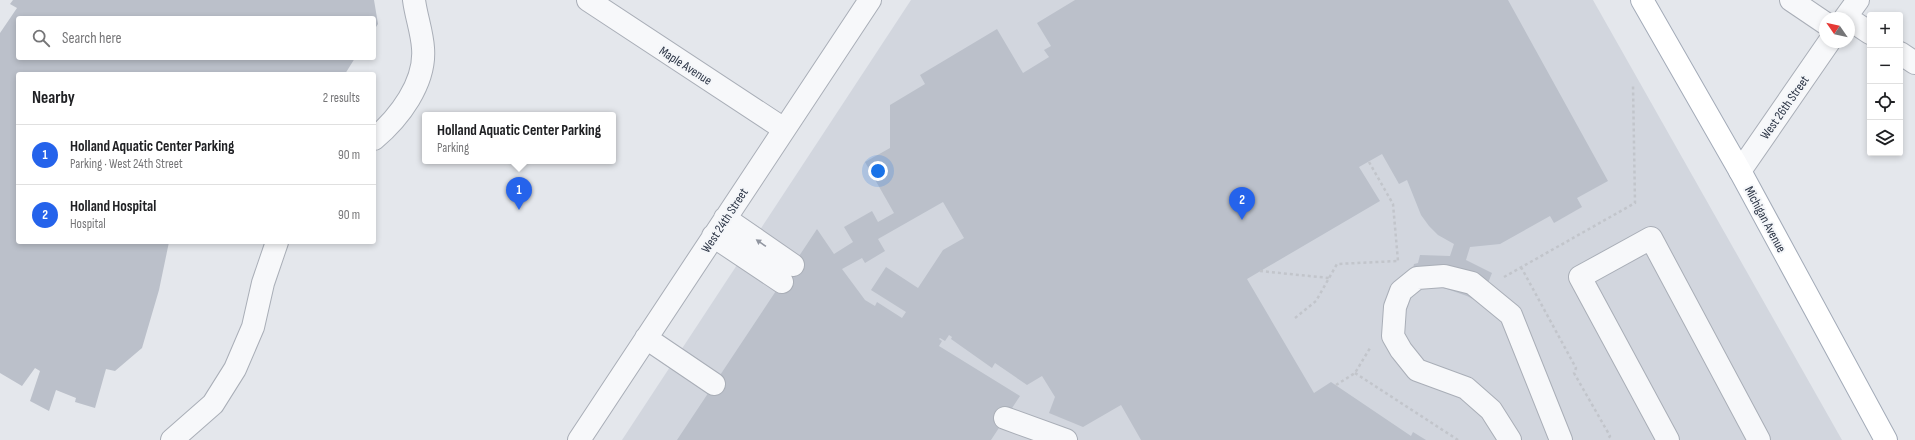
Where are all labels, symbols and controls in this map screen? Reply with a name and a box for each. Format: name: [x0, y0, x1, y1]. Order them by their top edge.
north arrow: [1819, 12, 1855, 48]
map controls: [1867, 12, 1903, 156]
button: +: [1867, 12, 1903, 48]
search box: [16, 16, 376, 60]
icon: search: [30, 27, 52, 49]
text: Search here: [62, 29, 122, 48]
street label: Maple Avenue: [656, 43, 715, 89]
button: −: [1867, 48, 1903, 84]
street label: West 26th Street: [1757, 73, 1813, 143]
button: locate: [1867, 84, 1903, 120]
text: Nearby: [32, 88, 75, 108]
text: 2 results: [323, 90, 360, 106]
popup: [422, 112, 616, 164]
button: layers: [1867, 120, 1903, 156]
text: Holland Aquatic Center Parking: [437, 121, 601, 140]
text: Holland Aquatic Center Parking: [70, 137, 234, 156]
text: Parking: [437, 140, 469, 156]
text: 1: [42, 147, 48, 163]
text: 90 m: [338, 147, 360, 163]
text: Parking · West 24th Street: [70, 156, 183, 172]
your location: [868, 161, 888, 181]
pin: 1: [506, 177, 532, 210]
street label: Michigan Avenue: [1741, 184, 1789, 255]
street label: West 24th Street: [698, 185, 752, 256]
pin: 2: [1229, 187, 1255, 220]
text: Holland Hospital: [70, 197, 156, 216]
text: 2: [42, 207, 48, 223]
text: 90 m: [338, 207, 360, 223]
text: Hospital: [70, 216, 106, 232]
one-way arrow: [756, 239, 766, 247]

